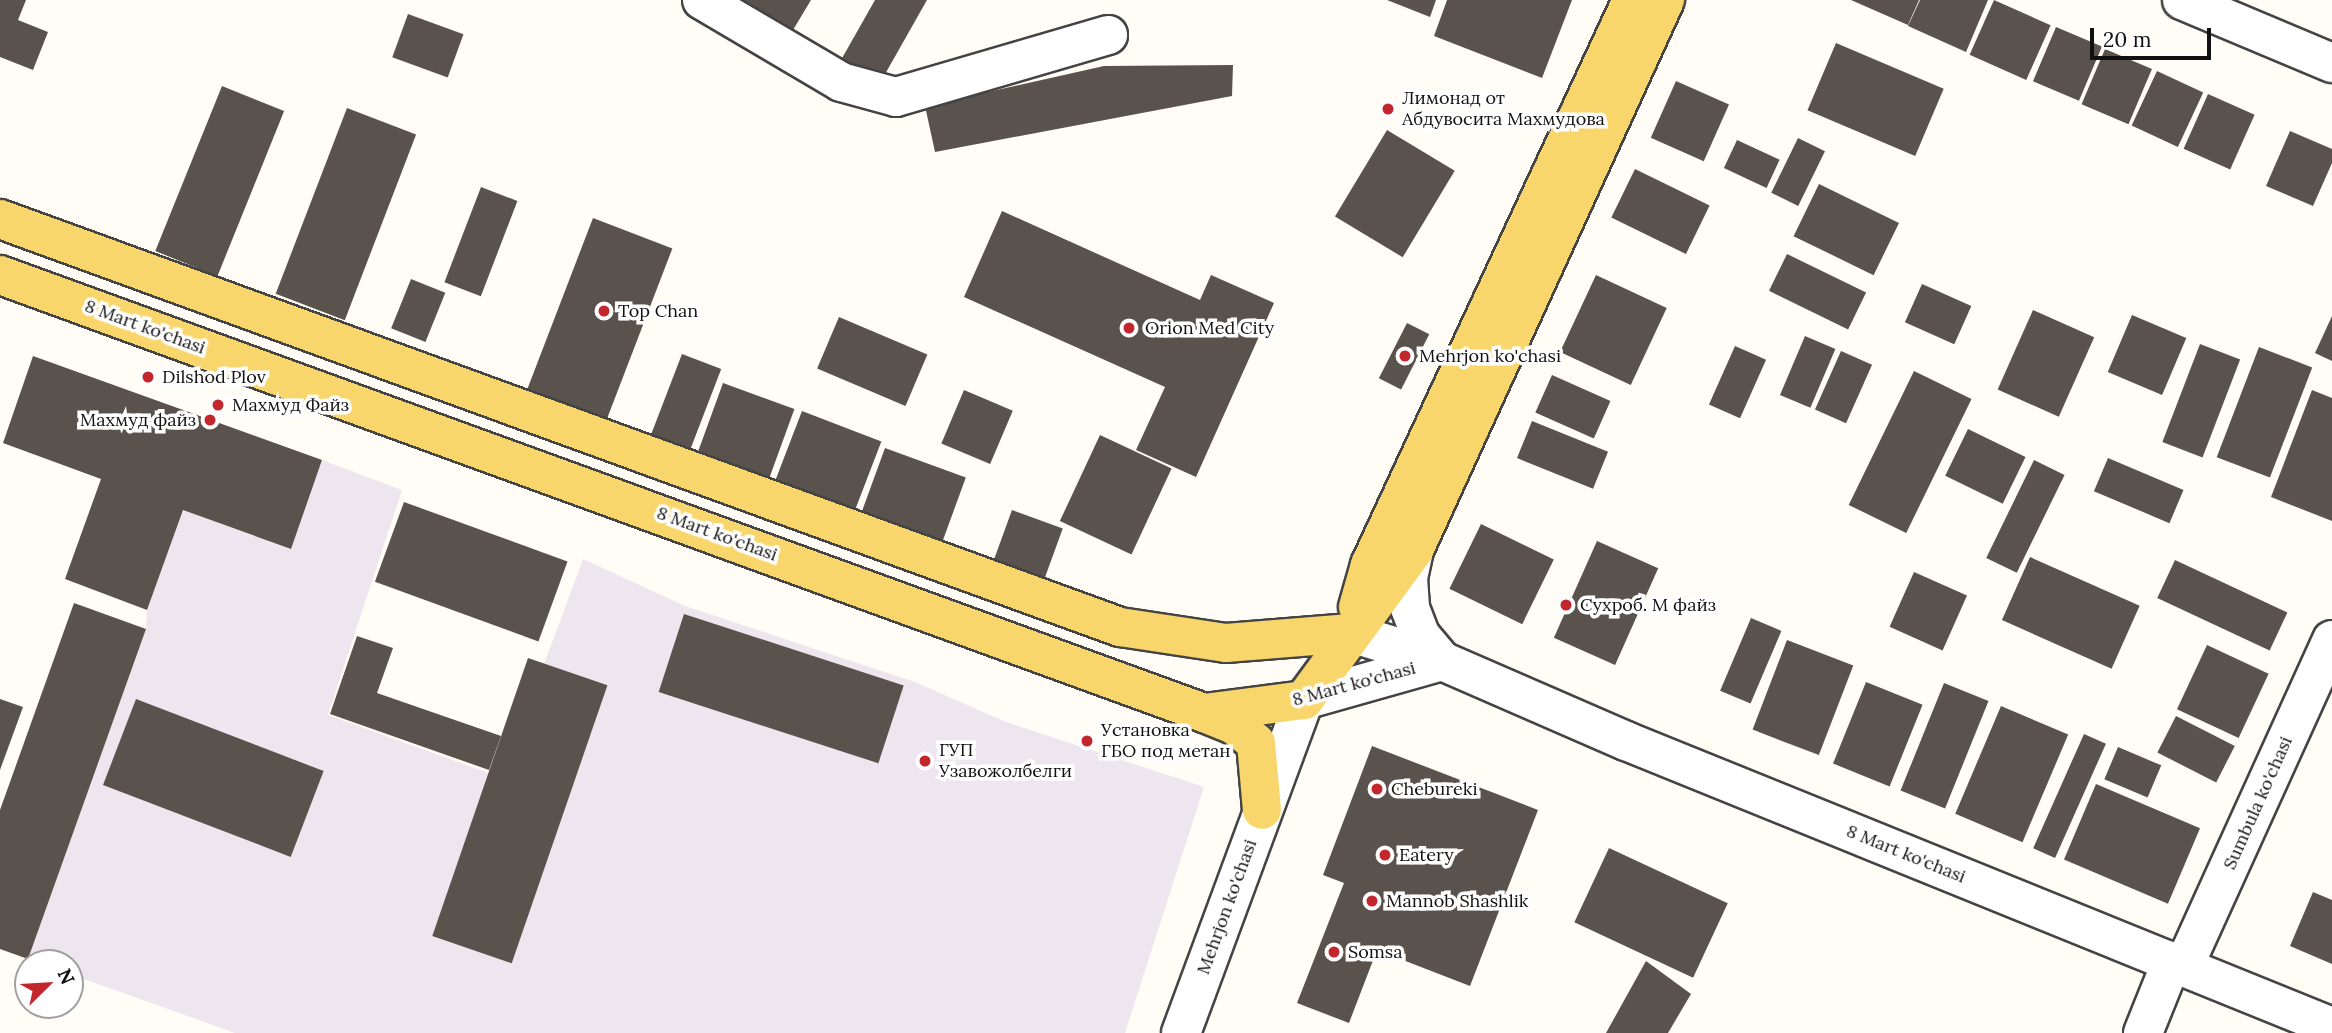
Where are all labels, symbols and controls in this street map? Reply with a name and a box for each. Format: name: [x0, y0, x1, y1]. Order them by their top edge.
scale bar: [2094, 14, 2215, 58]
text: 20 m: [2103, 26, 2152, 53]
place label: Лимонад от Абдувосита Махмудова: [1402, 88, 1605, 130]
marker: Лимонад от Абдувосита Махмудова: [1380, 101, 1396, 117]
street label: 8 Mart ko'chasi: [82, 295, 208, 359]
place label: Top Chan: [618, 300, 698, 322]
marker: Top Chan: [596, 303, 612, 319]
place label: Orion Med City: [1145, 317, 1274, 339]
marker: Orion Med City: [1119, 318, 1139, 338]
place label: Mehrjon ko'chasi: [1419, 345, 1561, 367]
marker: Mehrjon ko'chasi: [1397, 348, 1413, 364]
place label: Dilshod Plov: [162, 366, 266, 388]
marker: Dilshod Plov: [140, 369, 156, 385]
place label: Махмуд Файз: [232, 394, 349, 416]
marker: Махмуд Файз: [210, 397, 226, 413]
place label: Махмуд файз: [80, 409, 196, 431]
marker: Махмуд файз: [202, 412, 218, 428]
street label: 8 Mart ko'chasi: [654, 502, 780, 566]
place label: Сухроб. М файз: [1580, 594, 1716, 616]
marker: Сухроб. М файз: [1558, 597, 1574, 613]
street label: 8 Mart ko'chasi: [1290, 657, 1418, 711]
place label: Установка ГБО под метан: [1101, 720, 1230, 762]
marker: Установка ГБО под метан: [1079, 733, 1095, 749]
street label: Sumbula ko'chasi: [2219, 733, 2297, 873]
place label: ГУП Узавожолбелги: [939, 740, 1072, 782]
marker: ГУП Узавожолбелги: [917, 753, 933, 769]
place label: Chebureki: [1391, 778, 1477, 800]
marker: Chebureki: [1369, 781, 1385, 797]
street label: 8 Mart ko'chasi: [1843, 820, 1969, 888]
street label: Mehrjon ko'chasi: [1193, 837, 1261, 977]
place label: Eatery: [1399, 844, 1454, 866]
marker: Eatery: [1377, 847, 1393, 863]
place label: Mannob Shashlik: [1386, 890, 1528, 912]
marker: Mannob Shashlik: [1364, 893, 1380, 909]
place label: Somsa: [1348, 941, 1402, 963]
marker: Somsa: [1326, 944, 1342, 960]
north arrow: [14, 949, 84, 1019]
text: N: [52, 965, 80, 988]

